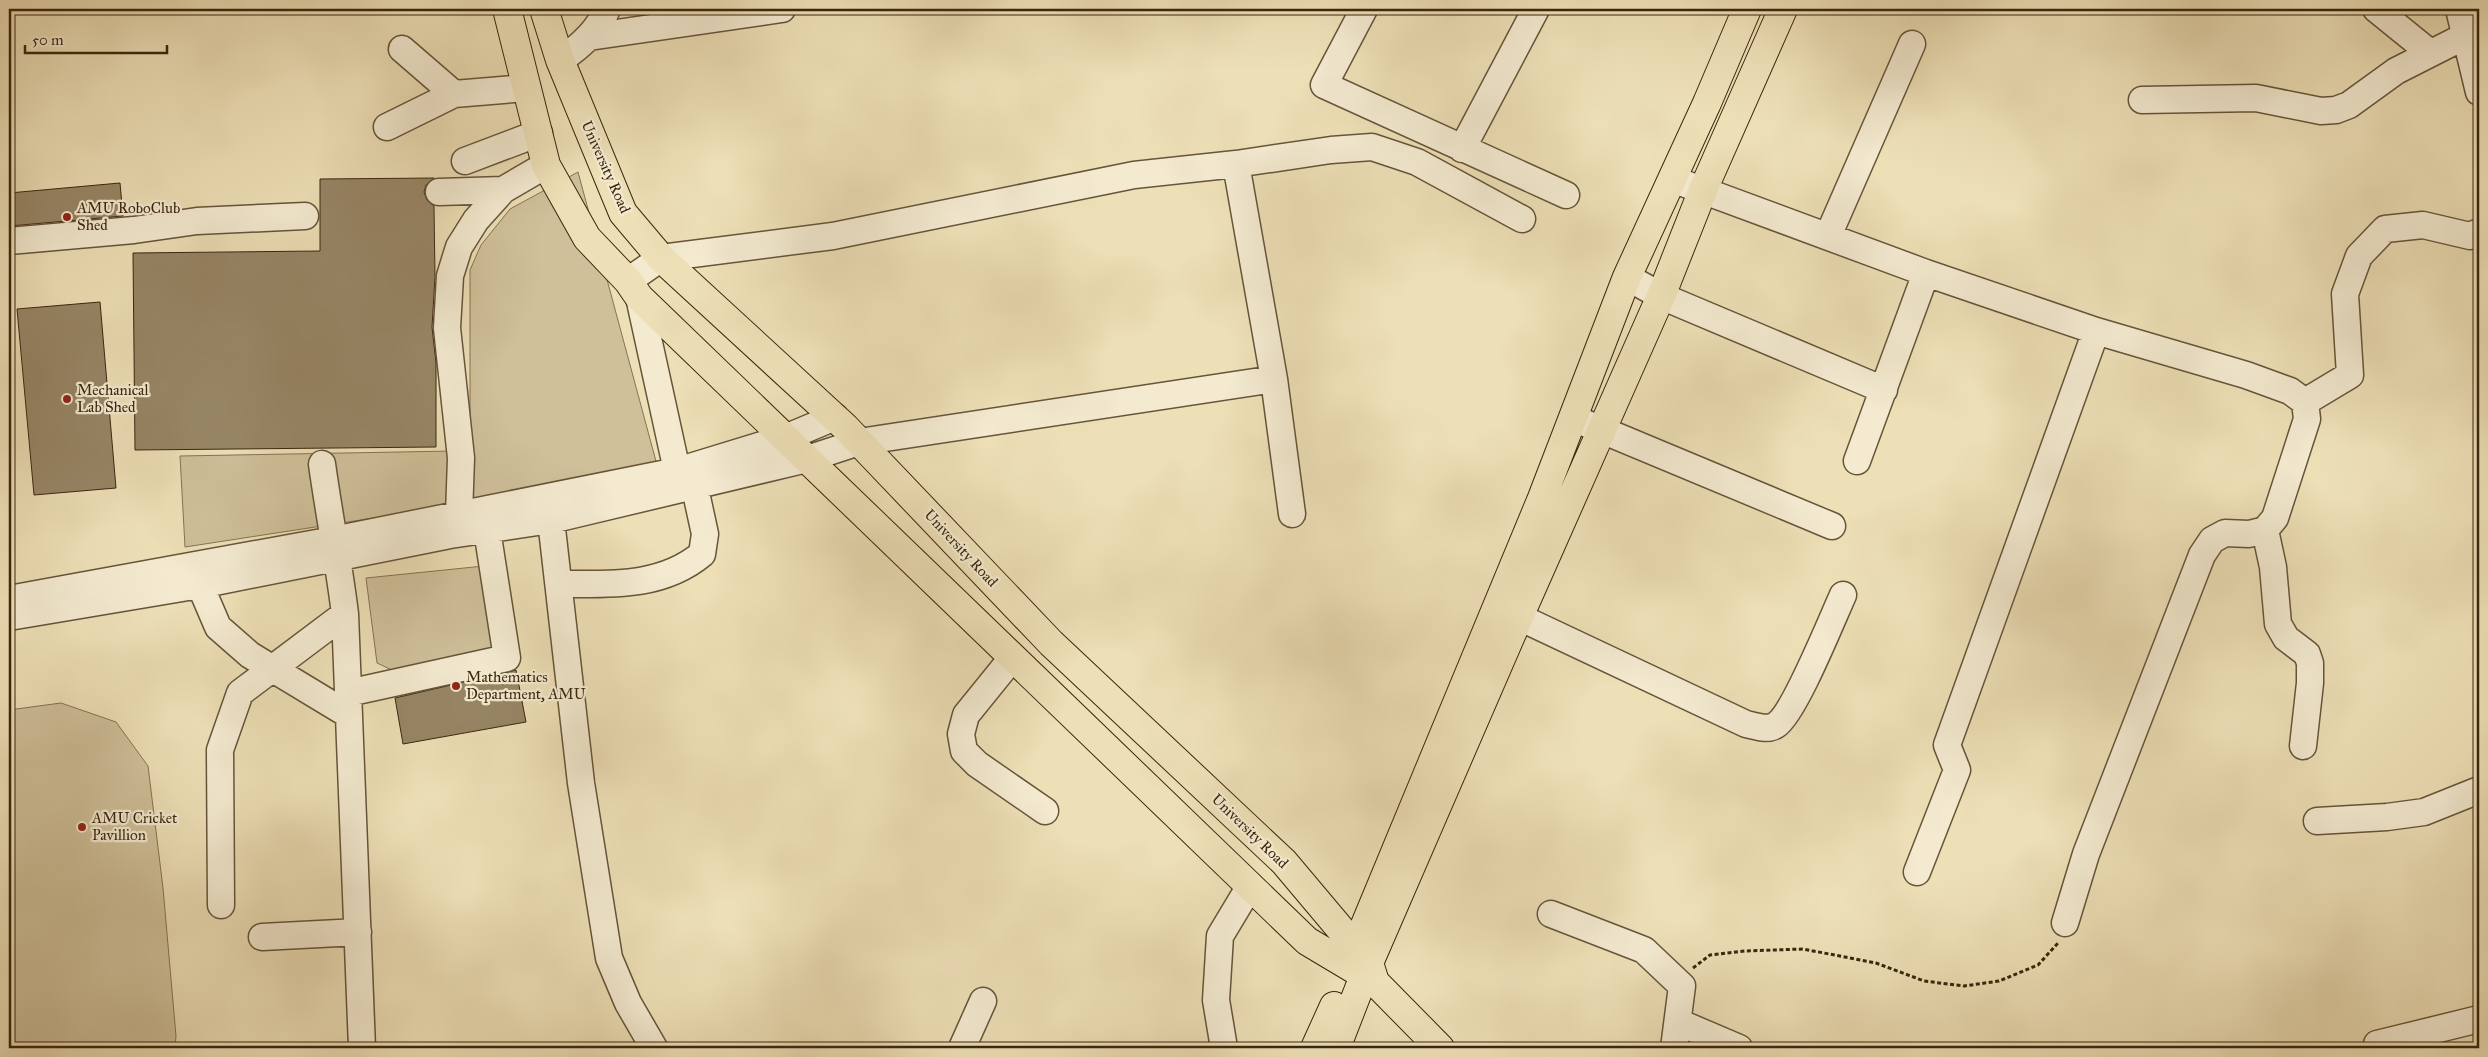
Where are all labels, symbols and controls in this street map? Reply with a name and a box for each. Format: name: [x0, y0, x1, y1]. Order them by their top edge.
scale bar: [25, 22, 168, 54]
text: 50 m: [32, 31, 64, 49]
street label: University Road: [578, 118, 635, 217]
place label: AMU RoboClub Shed: [76, 199, 180, 234]
marker: AMU RoboClub Shed: [61, 211, 73, 223]
place label: Mechanical Lab Shed: [77, 381, 149, 416]
marker: Mechanical Lab Shed: [61, 393, 73, 405]
street label: University Road: [920, 505, 1002, 591]
place label: Mathematics Department, AMU: [466, 668, 586, 703]
marker: Mathematics Department, AMU: [450, 680, 462, 692]
street label: University Road: [1208, 790, 1292, 872]
place label: AMU Cricket Pavillion: [91, 809, 178, 844]
marker: AMU Cricket Pavillion: [76, 821, 88, 833]

